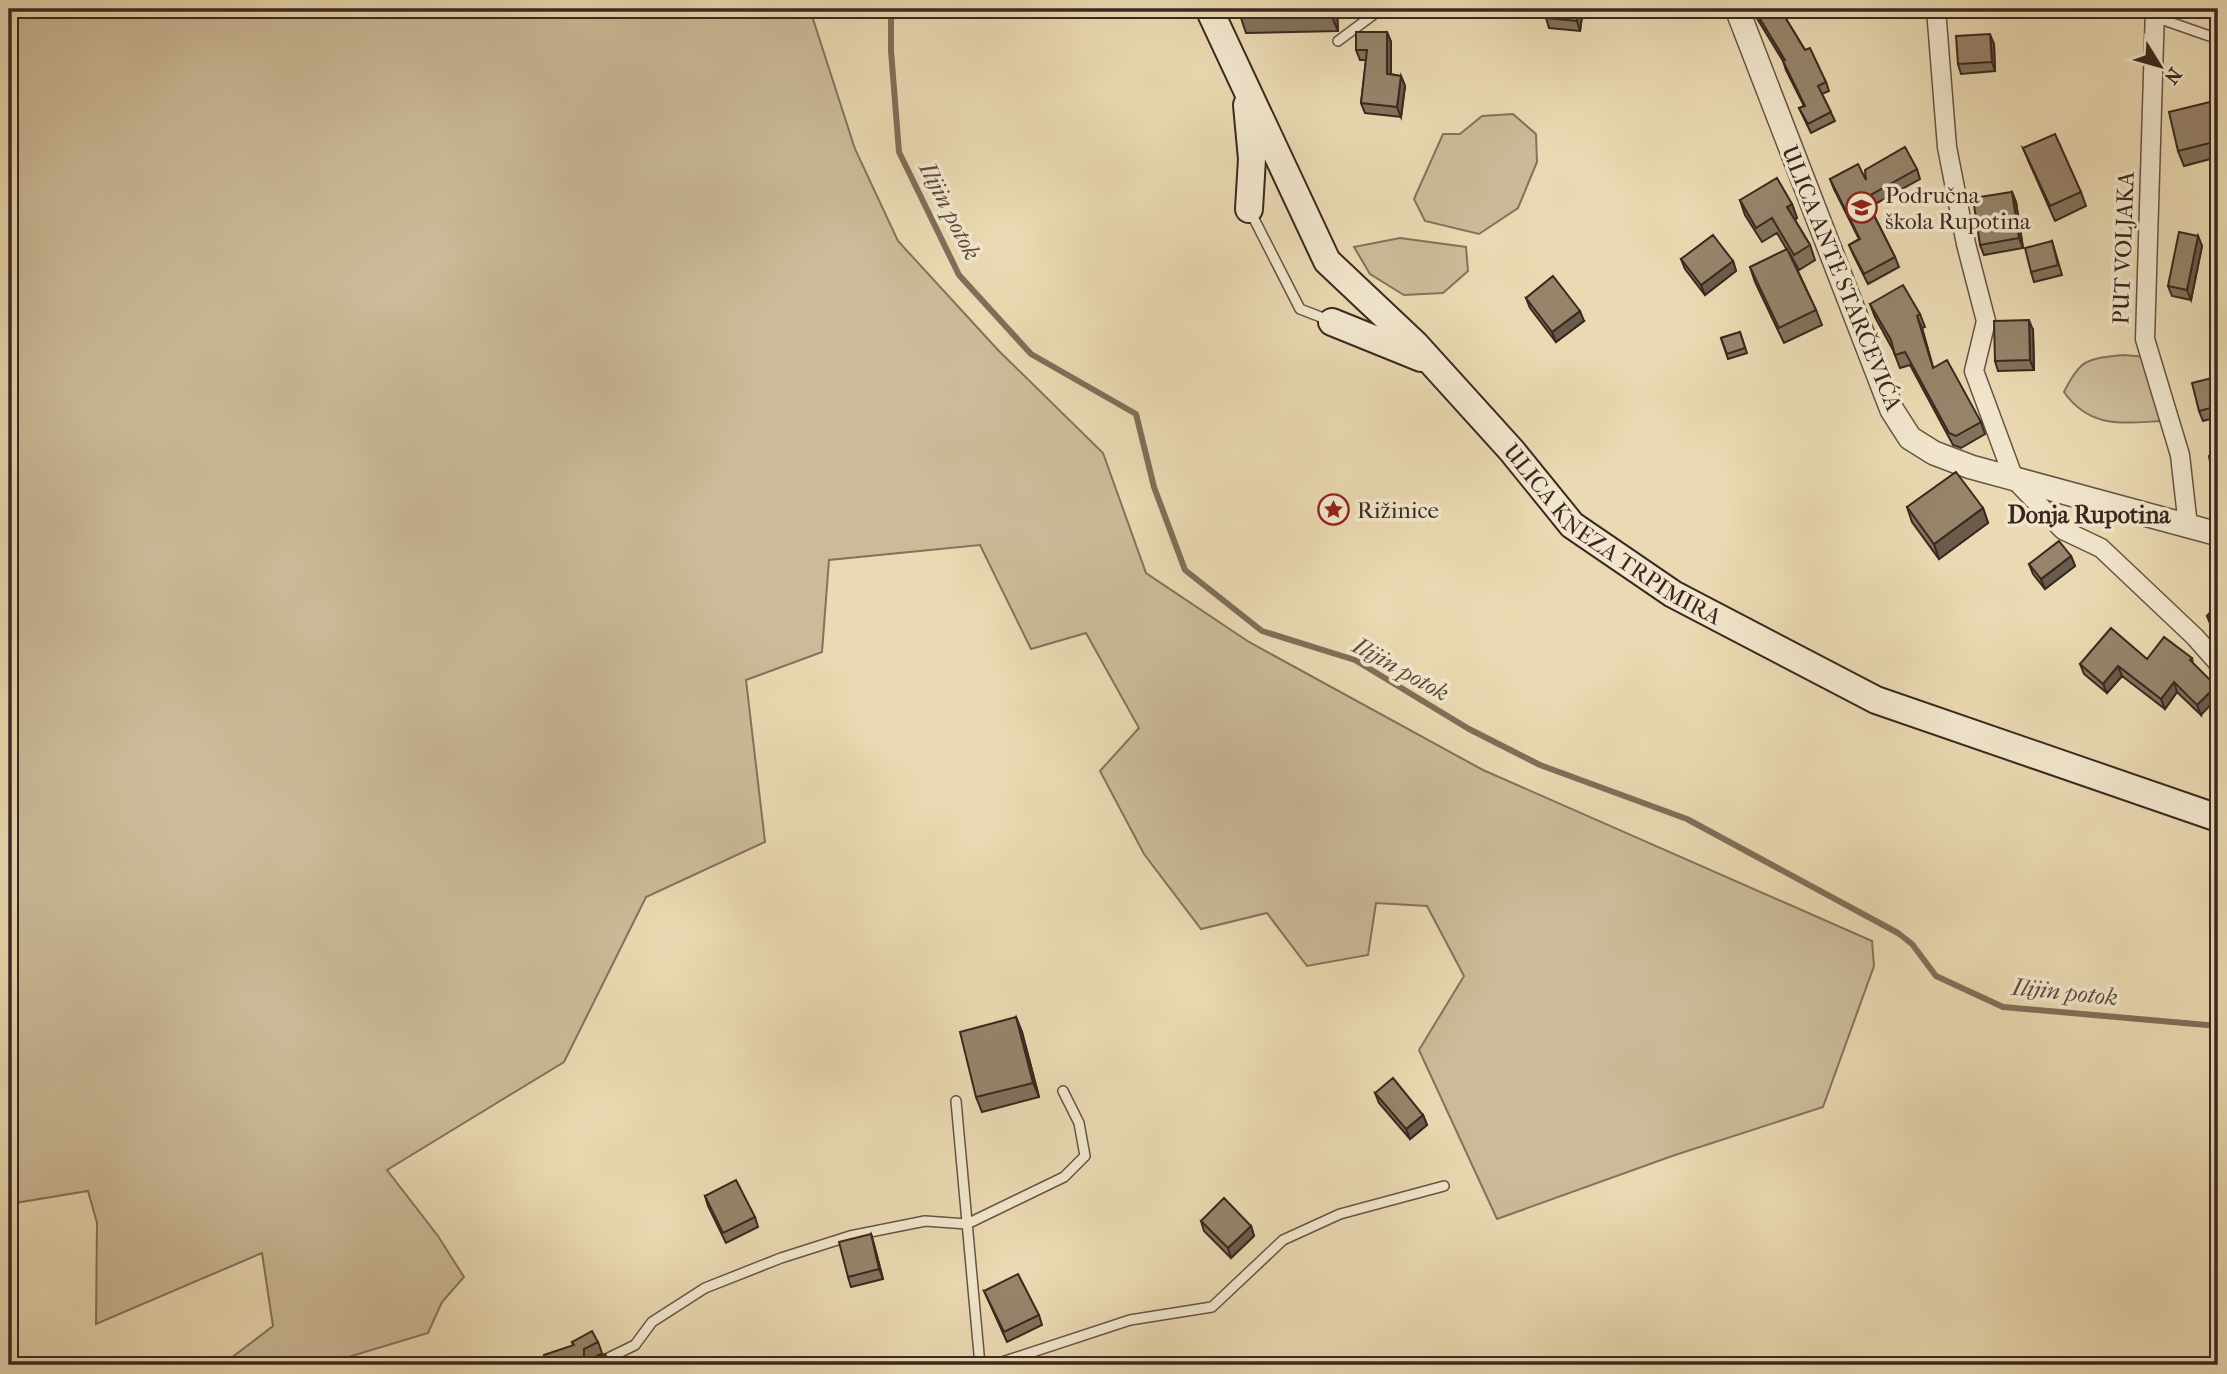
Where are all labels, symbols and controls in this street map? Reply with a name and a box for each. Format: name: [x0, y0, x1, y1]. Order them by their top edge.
north arrow: [2126, 32, 2196, 102]
text: N: [2159, 63, 2186, 88]
street label: ULICA ANTE STARČEVIĆA: [1776, 141, 1908, 416]
water label: Ilijin potok: [913, 156, 987, 265]
street label: PUT VOLJAKA: [2107, 170, 2140, 325]
place label: Područna škola Rupotina: [1885, 182, 2031, 235]
school or university icon: Područna škola Rupotina: [1845, 191, 1879, 225]
street label: ULICA KNEZA TRPIMIRA: [1498, 438, 1727, 631]
place icon: Rižinice: [1317, 493, 1351, 527]
place label: Rižinice: [1357, 497, 1439, 524]
district label: Donja Rupotina: [2008, 501, 2171, 529]
water label: Ilijin potok: [1347, 631, 1454, 707]
water label: Ilijin potok: [2010, 972, 2119, 1011]

